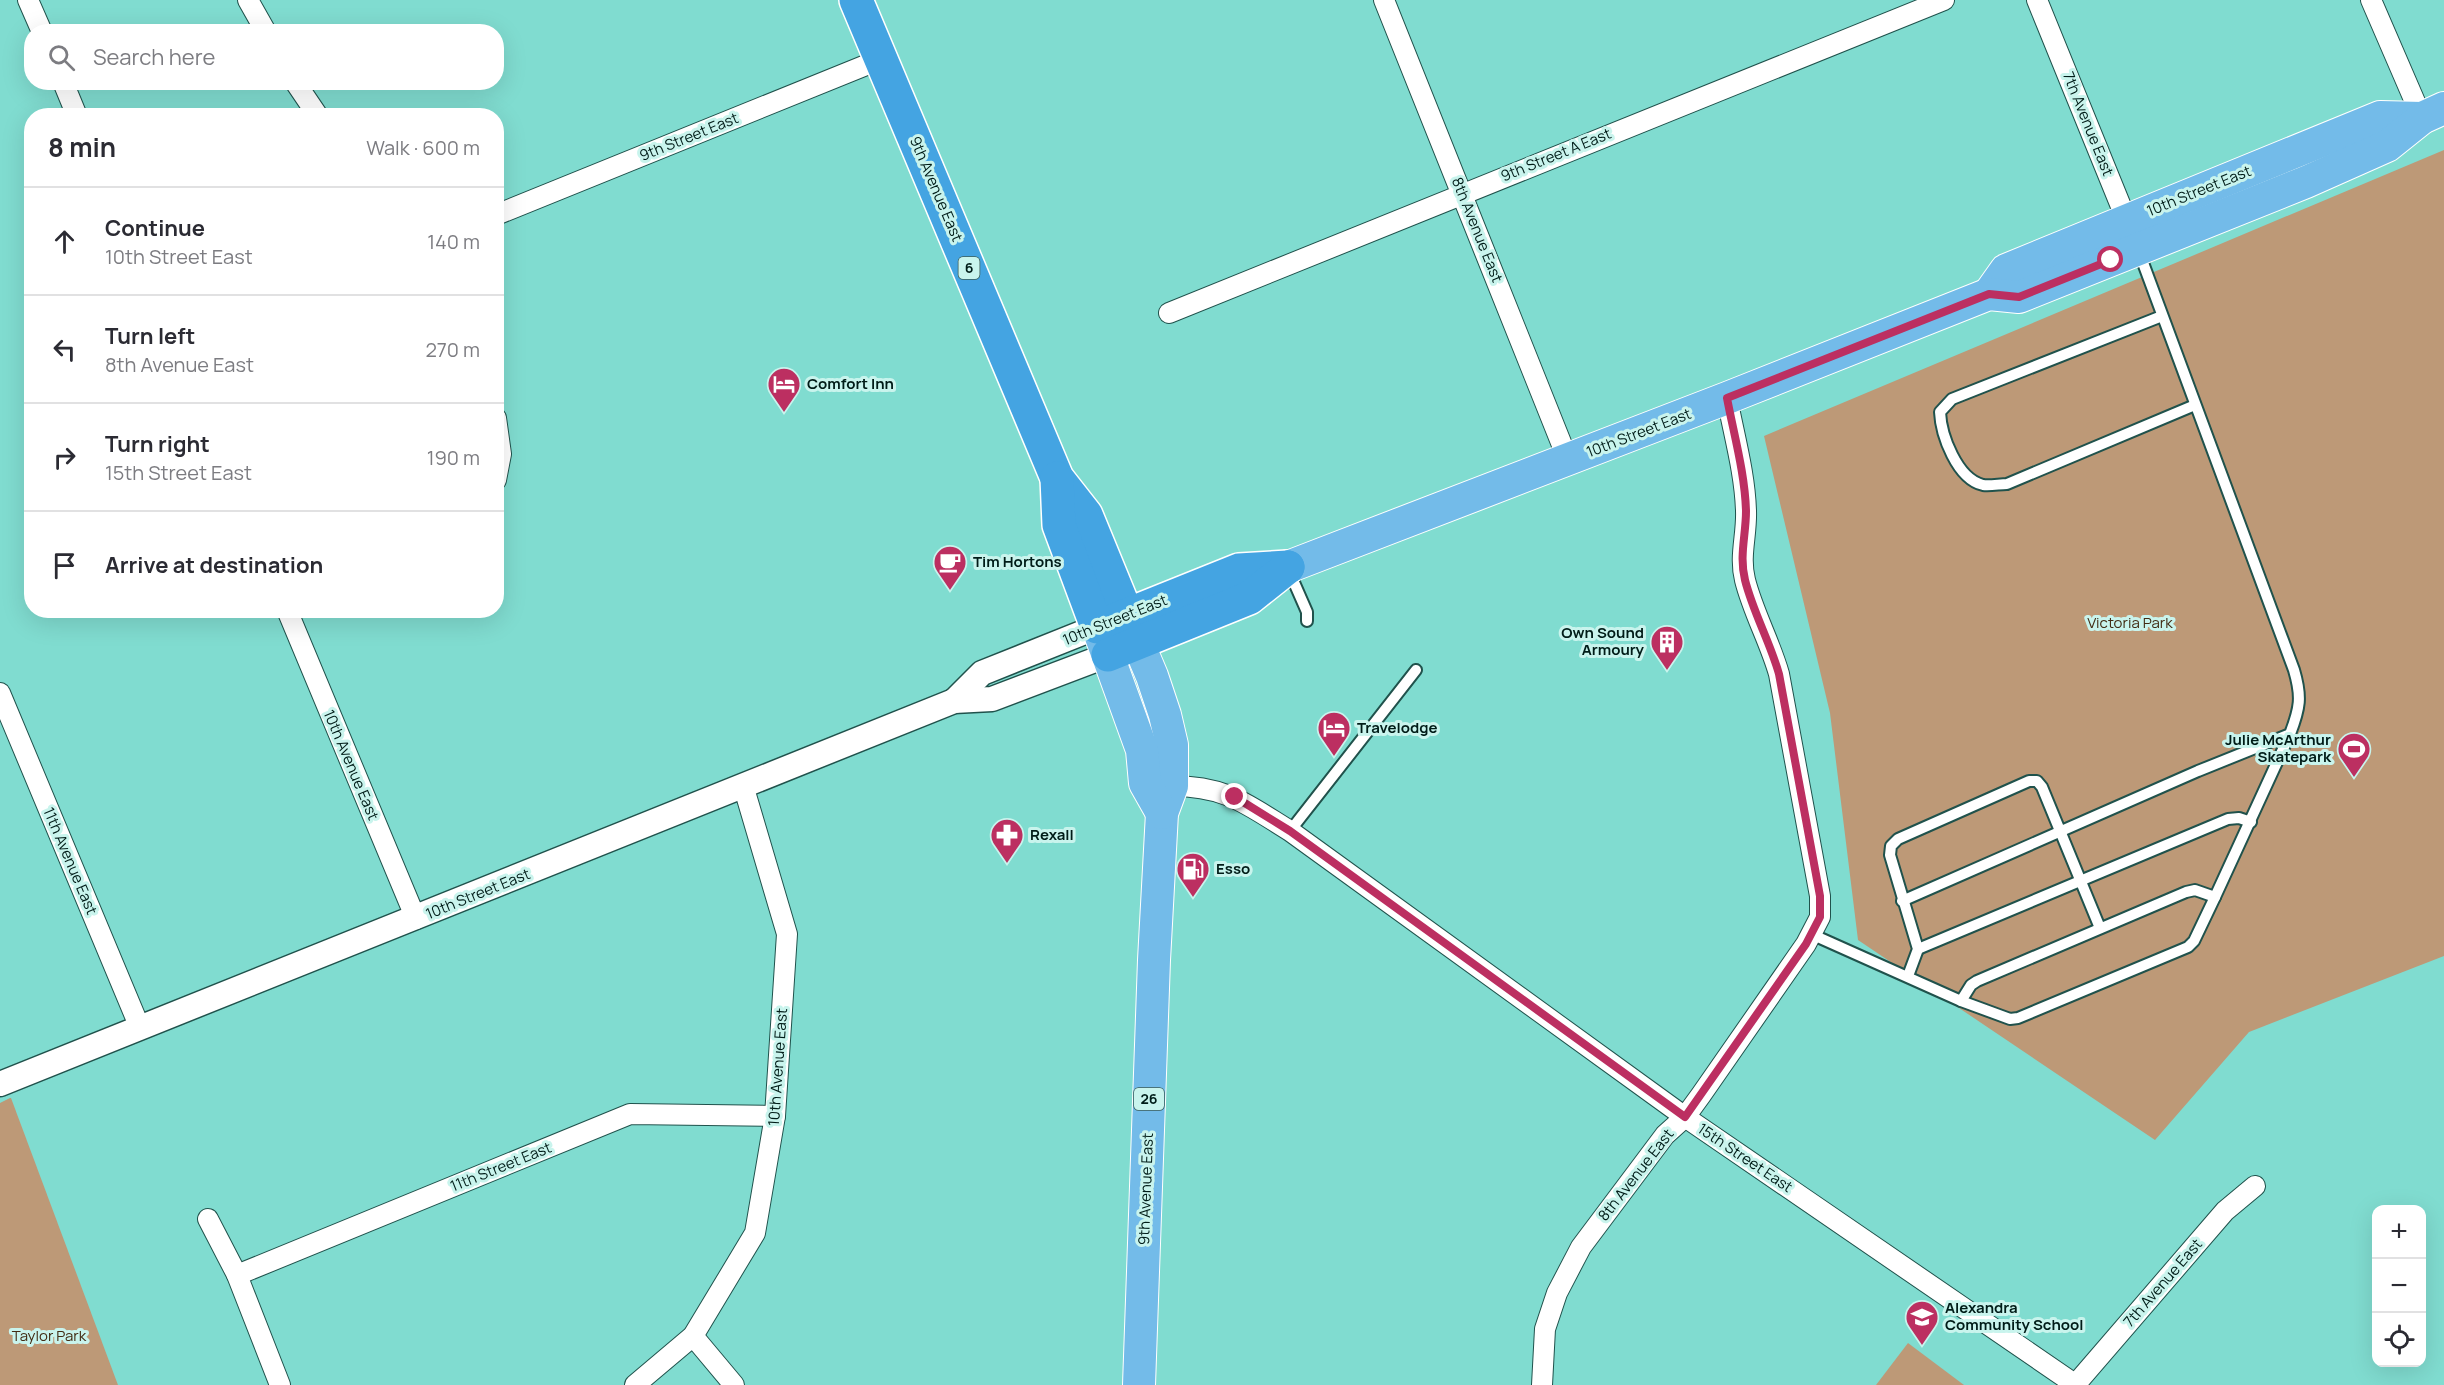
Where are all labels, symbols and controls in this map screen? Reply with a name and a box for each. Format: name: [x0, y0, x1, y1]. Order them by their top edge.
search box: [24, 24, 504, 90]
icon: search: [45, 41, 78, 74]
text: Search here: [93, 42, 215, 72]
street label: 7th Avenue East: [2058, 69, 2119, 179]
street label: 9th Street East: [636, 107, 741, 166]
street label: 9th Street A East: [1497, 123, 1614, 186]
text: 8 min: [48, 129, 116, 165]
street label: 9th Avenue East: [905, 133, 968, 245]
text: Walk · 600 m: [366, 134, 480, 161]
street label: 10th Street East: [2144, 160, 2254, 221]
street label: 8th Avenue East: [1447, 174, 1508, 286]
text: Continue: [105, 213, 205, 243]
icon: ahead: [48, 225, 81, 258]
text: 140 m: [427, 228, 480, 255]
text: 10th Street East: [105, 243, 253, 270]
route start: [2097, 246, 2123, 272]
road number: 6: [958, 257, 980, 279]
text: Turn left: [105, 321, 195, 351]
icon: left: [48, 333, 81, 366]
text: 270 m: [425, 336, 480, 363]
text: 8th Avenue East: [105, 351, 254, 378]
hotel icon: Comfort Inn: [766, 366, 802, 413]
place label: Comfort Inn: [807, 373, 894, 394]
street label: 10th Street East: [1583, 403, 1694, 462]
text: Turn right: [105, 429, 210, 459]
icon: right: [48, 441, 81, 474]
text: 190 m: [427, 444, 480, 471]
text: 15th Street East: [105, 459, 252, 486]
cafe icon: Tim Hortons: [932, 544, 968, 591]
icon: arrive: [48, 549, 81, 582]
text: Arrive at destination: [105, 550, 323, 580]
place label: Tim Hortons: [973, 551, 1062, 572]
street label: 10th Street East: [1060, 589, 1170, 650]
park label: Victoria Park: [2087, 612, 2173, 633]
place label: Own Sound Armoury: [1561, 622, 1645, 660]
building icon: Own Sound Armoury: [1649, 624, 1685, 671]
street label: 10th Avenue East: [319, 706, 384, 823]
hotel icon: Travelodge: [1316, 710, 1352, 757]
place label: Travelodge: [1357, 717, 1438, 738]
place label: Julie McArthur Skatepark: [2225, 729, 2332, 767]
sports icon: Julie McArthur Skatepark: [2336, 731, 2372, 778]
route end: [1221, 783, 1247, 809]
street label: 11th Avenue East: [38, 804, 103, 918]
pharmacy icon: Rexall: [989, 817, 1025, 864]
place label: Rexall: [1030, 824, 1074, 845]
fuel station icon: Esso: [1175, 851, 1211, 898]
place label: Esso: [1216, 858, 1250, 879]
street label: 10th Street East: [423, 863, 533, 924]
street label: 10th Avenue East: [763, 1007, 792, 1127]
road number: 26: [1134, 1088, 1164, 1110]
street label: 15th Street East: [1694, 1118, 1797, 1197]
street label: 8th Avenue East: [1593, 1124, 1678, 1225]
street label: 9th Avenue East: [1133, 1132, 1158, 1245]
street label: 11th Street East: [447, 1137, 555, 1196]
map controls: [2372, 1205, 2426, 1367]
button: +: [2372, 1205, 2426, 1259]
street label: 7th Avenue East: [2118, 1234, 2207, 1331]
button: −: [2372, 1259, 2426, 1313]
place label: Alexandra Community School: [1945, 1297, 2084, 1335]
school or university icon: Alexandra Community School: [1904, 1299, 1940, 1346]
button: locate: [2372, 1313, 2426, 1367]
park label: Taylor Park: [12, 1325, 87, 1346]

